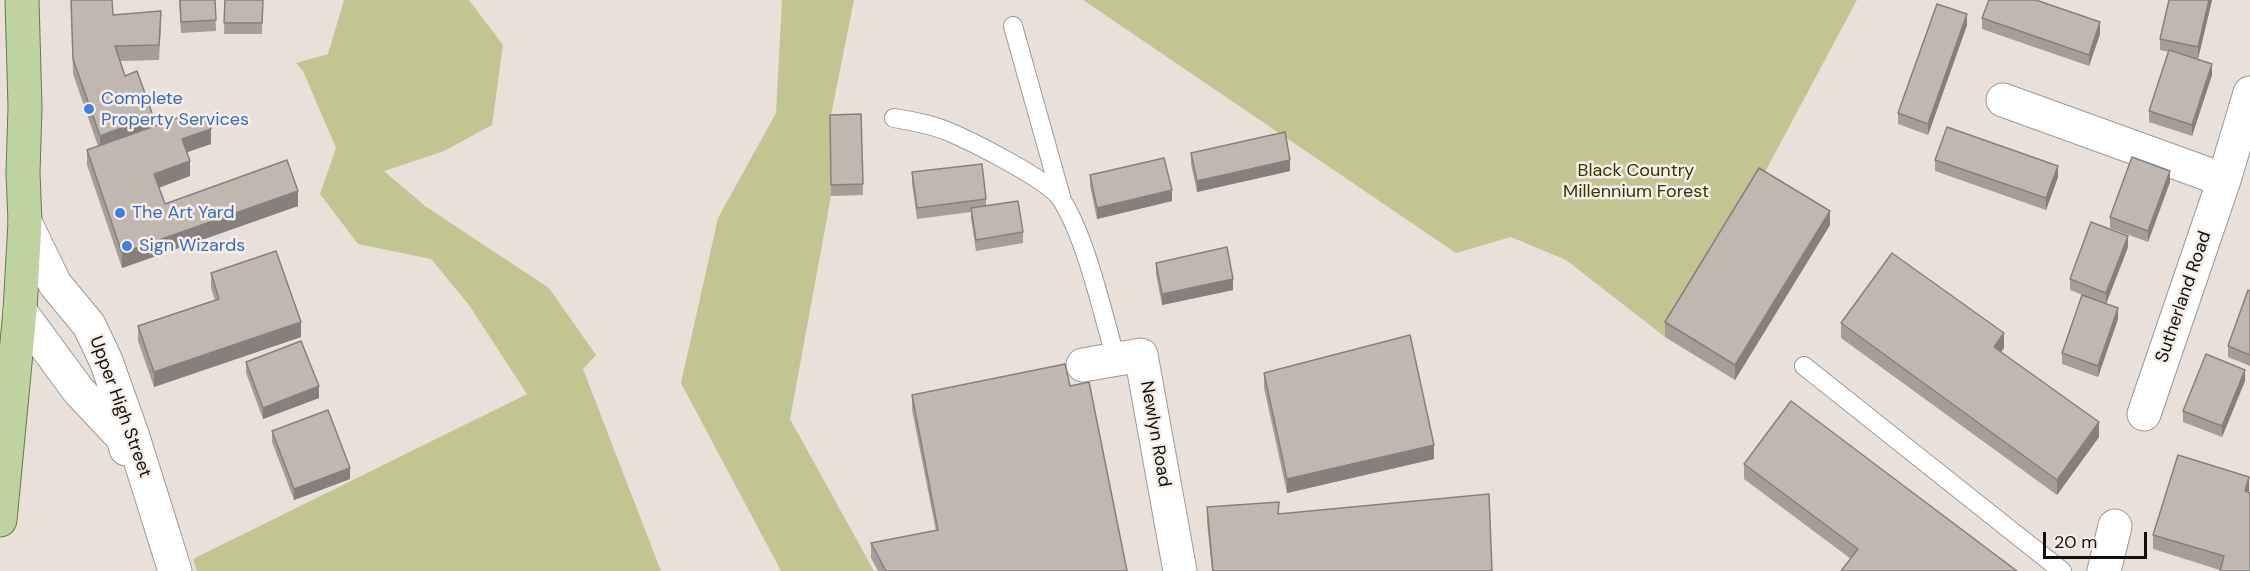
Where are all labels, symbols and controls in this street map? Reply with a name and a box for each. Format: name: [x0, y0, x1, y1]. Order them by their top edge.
place label: Complete Property Services: [101, 88, 249, 130]
marker: Complete Property Services: [82, 102, 96, 116]
park label: Black Country Millennium Forest: [1563, 160, 1709, 202]
place label: The Art Yard: [132, 202, 234, 224]
marker: The Art Yard: [113, 206, 127, 220]
street label: Sutherland Road: [2151, 229, 2217, 365]
place label: Sign Wizards: [139, 235, 245, 257]
marker: Sign Wizards: [120, 239, 134, 253]
street label: Upper High Street: [84, 333, 156, 481]
street label: Newlyn Road: [1135, 379, 1175, 489]
scale bar: [2046, 520, 2150, 558]
text: 20 m: [2054, 530, 2097, 554]

